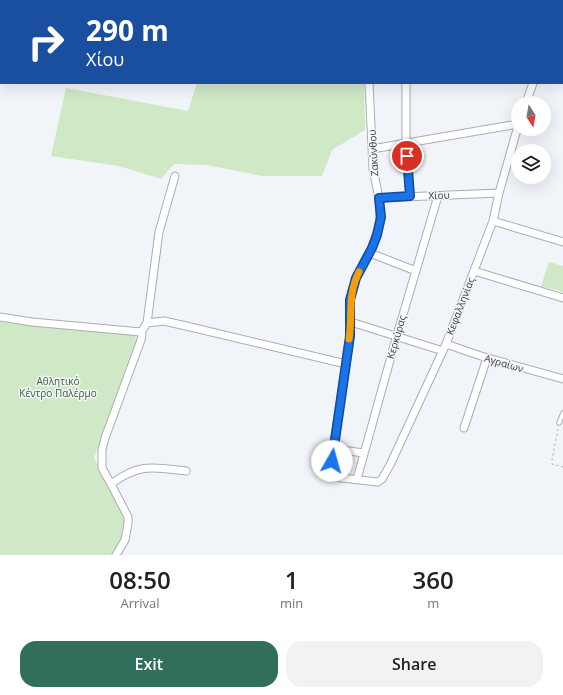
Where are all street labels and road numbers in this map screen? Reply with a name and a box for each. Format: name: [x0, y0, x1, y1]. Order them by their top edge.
street label: Ζακύνθου: [365, 129, 381, 177]
street label: Χίου: [428, 188, 450, 202]
street label: Κεφαλληνίας: [443, 275, 477, 337]
street label: Κερκύρας: [383, 313, 409, 361]
street label: Αγραίων: [483, 351, 525, 375]

